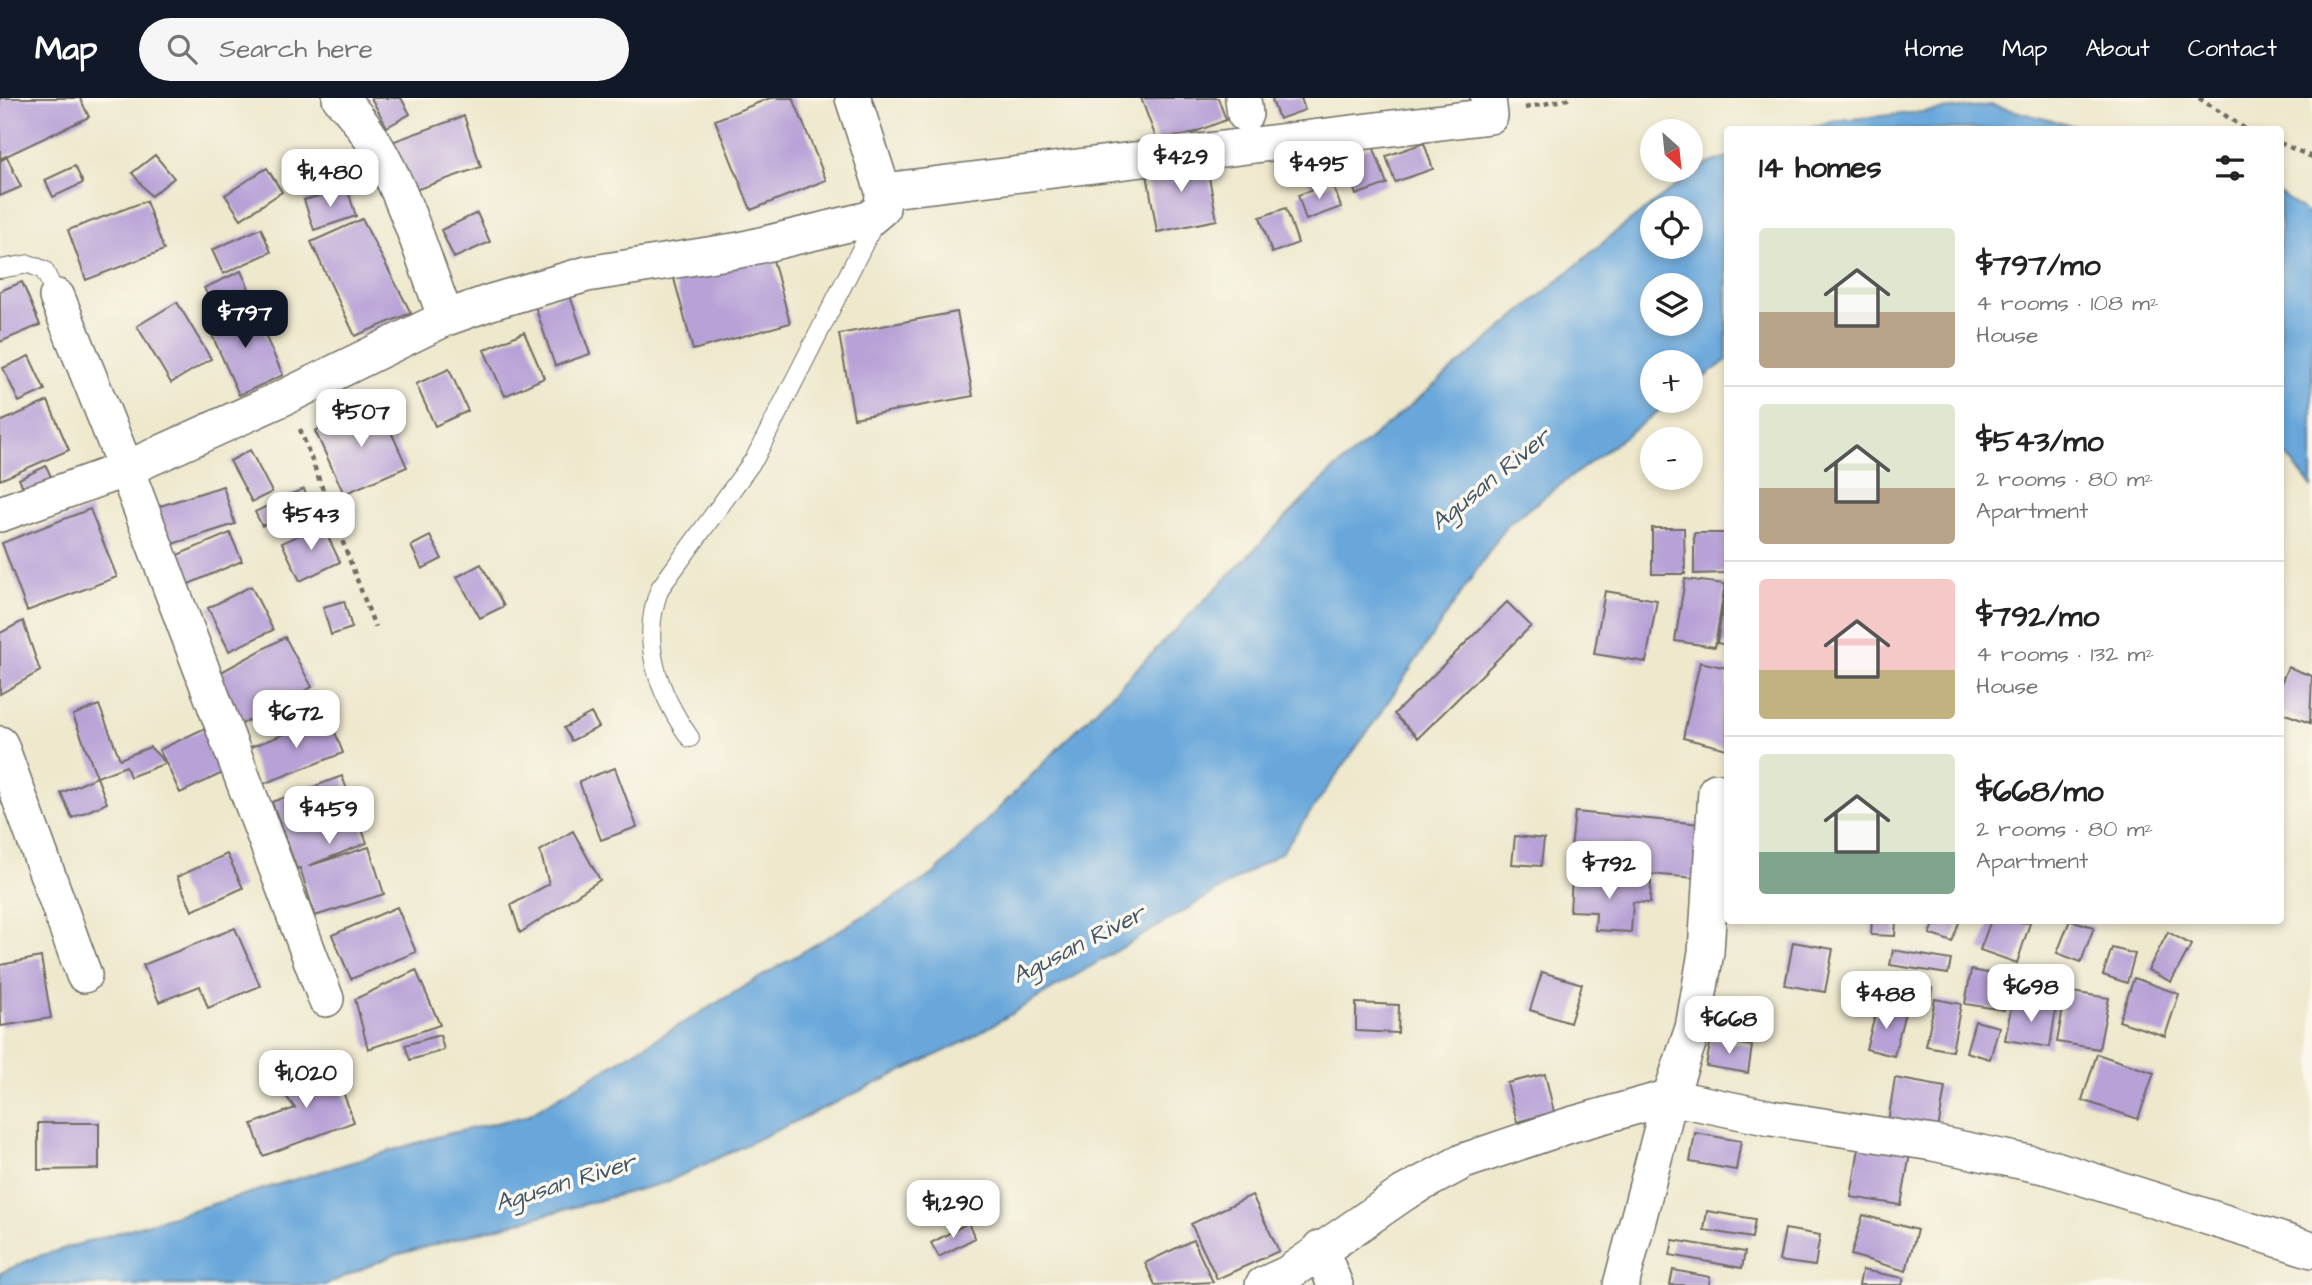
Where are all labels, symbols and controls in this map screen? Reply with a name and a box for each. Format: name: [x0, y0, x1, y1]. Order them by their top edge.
search box: [139, 18, 629, 81]
text: Map: [35, 26, 97, 72]
icon: search: [163, 30, 201, 68]
text: Search here: [219, 31, 373, 67]
text: Home: [1904, 32, 1964, 66]
text: Map: [2002, 32, 2047, 66]
text: About: [2085, 32, 2150, 66]
text: Contact: [2188, 32, 2277, 66]
north arrow: [1640, 119, 1703, 182]
map controls: [1640, 119, 1703, 490]
pin: $429: [1140, 134, 1222, 194]
text: $429: [1154, 141, 1208, 173]
pin: $495: [1278, 141, 1360, 201]
text: 14 homes: [1759, 147, 1882, 189]
text: $495: [1290, 148, 1348, 180]
icon: filters: [2211, 149, 2249, 187]
pin: $1,480: [273, 150, 387, 209]
text: $1,480: [298, 156, 362, 188]
button: locate: [1640, 196, 1703, 259]
text: $797/mo: [1976, 245, 2101, 287]
icon: home: [1815, 256, 1899, 340]
button: layers: [1640, 273, 1703, 336]
text: 4 rooms · 108 m²: [1976, 287, 2159, 319]
pin: $797: [204, 290, 286, 350]
text: $797: [218, 297, 272, 329]
text: House: [1976, 319, 2039, 351]
button: +: [1640, 350, 1703, 413]
pin: $507: [320, 390, 402, 449]
text: $507: [332, 396, 390, 428]
water label: Agusan River: [1424, 419, 1561, 539]
text: $543/mo: [1976, 421, 2104, 463]
button: −: [1640, 427, 1703, 490]
icon: home: [1815, 432, 1899, 516]
text: 2 rooms · 80 m²: [1976, 463, 2153, 495]
pin: $543: [270, 492, 352, 552]
text: Apartment: [1976, 495, 2088, 527]
text: $543: [283, 499, 339, 531]
text: $792/mo: [1976, 596, 2099, 638]
icon: home: [1815, 607, 1899, 691]
text: 4 rooms · 132 m²: [1976, 638, 2154, 670]
text: House: [1976, 670, 2039, 702]
pin: $672: [255, 690, 337, 750]
text: $672: [269, 697, 323, 729]
text: $668/mo: [1976, 771, 2104, 813]
icon: home: [1815, 782, 1899, 866]
pin: $459: [288, 786, 370, 846]
text: $459: [300, 793, 358, 825]
text: 2 rooms · 80 m²: [1976, 813, 2153, 845]
pin: $792: [1568, 842, 1650, 901]
text: Apartment: [1976, 845, 2088, 877]
text: $792: [1582, 848, 1636, 880]
water label: Agusan River: [1006, 896, 1154, 994]
pin: $698: [1990, 964, 2072, 1024]
text: $698: [2003, 971, 2059, 1003]
pin: $488: [1845, 972, 1927, 1031]
text: $488: [1857, 978, 1915, 1010]
pin: $668: [1688, 996, 1770, 1056]
text: $668: [1701, 1003, 1757, 1035]
pin: $1,020: [249, 1051, 363, 1110]
text: $1,020: [275, 1057, 337, 1089]
water label: Agusan River: [491, 1145, 643, 1221]
pin: $1,290: [896, 1180, 1010, 1240]
text: $1,290: [923, 1187, 983, 1219]

